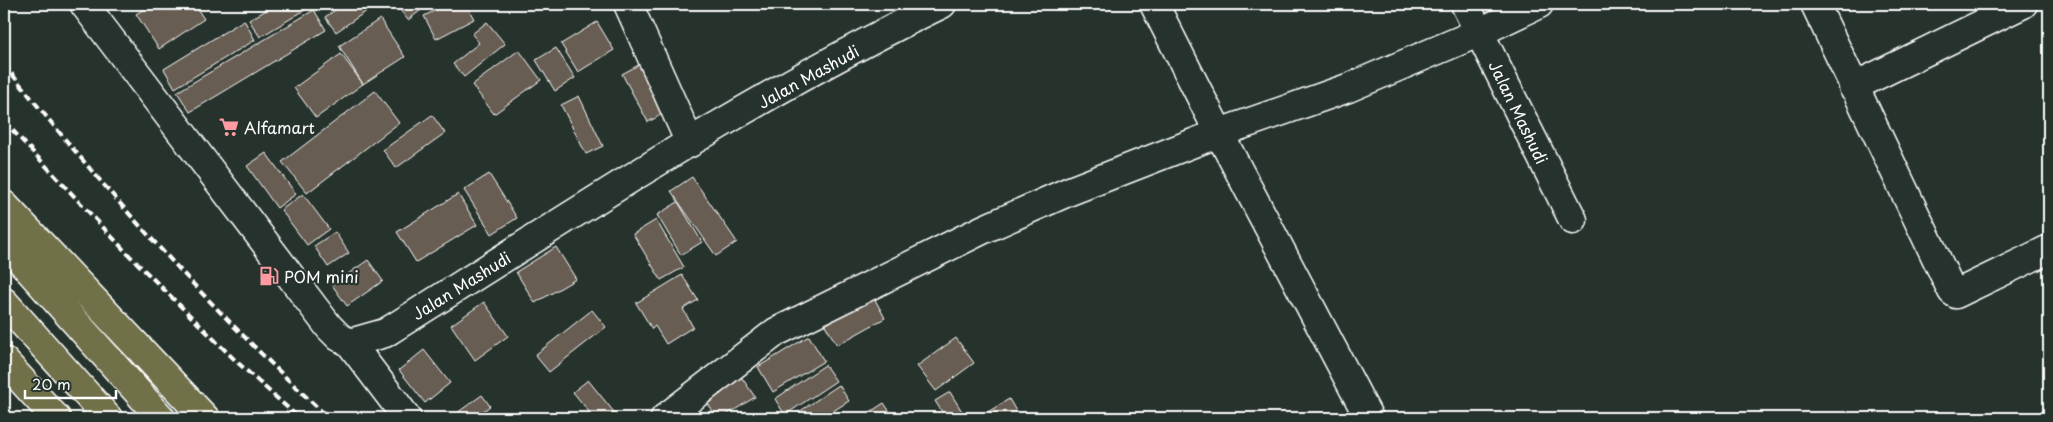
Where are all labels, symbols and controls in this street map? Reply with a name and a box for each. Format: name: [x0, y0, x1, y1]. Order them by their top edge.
street label: Jalan Mashudi: [753, 38, 863, 114]
street label: Jalan Mashudi: [1484, 56, 1554, 168]
place label: Alfamart: [244, 115, 315, 139]
supermarket icon: Alfamart: [218, 116, 240, 138]
street label: Jalan Mashudi: [407, 245, 515, 325]
place label: POM mini: [284, 264, 359, 288]
fuel station icon: POM mini: [258, 265, 280, 287]
scale bar: [25, 367, 116, 399]
text: 20 m: [32, 372, 71, 395]

